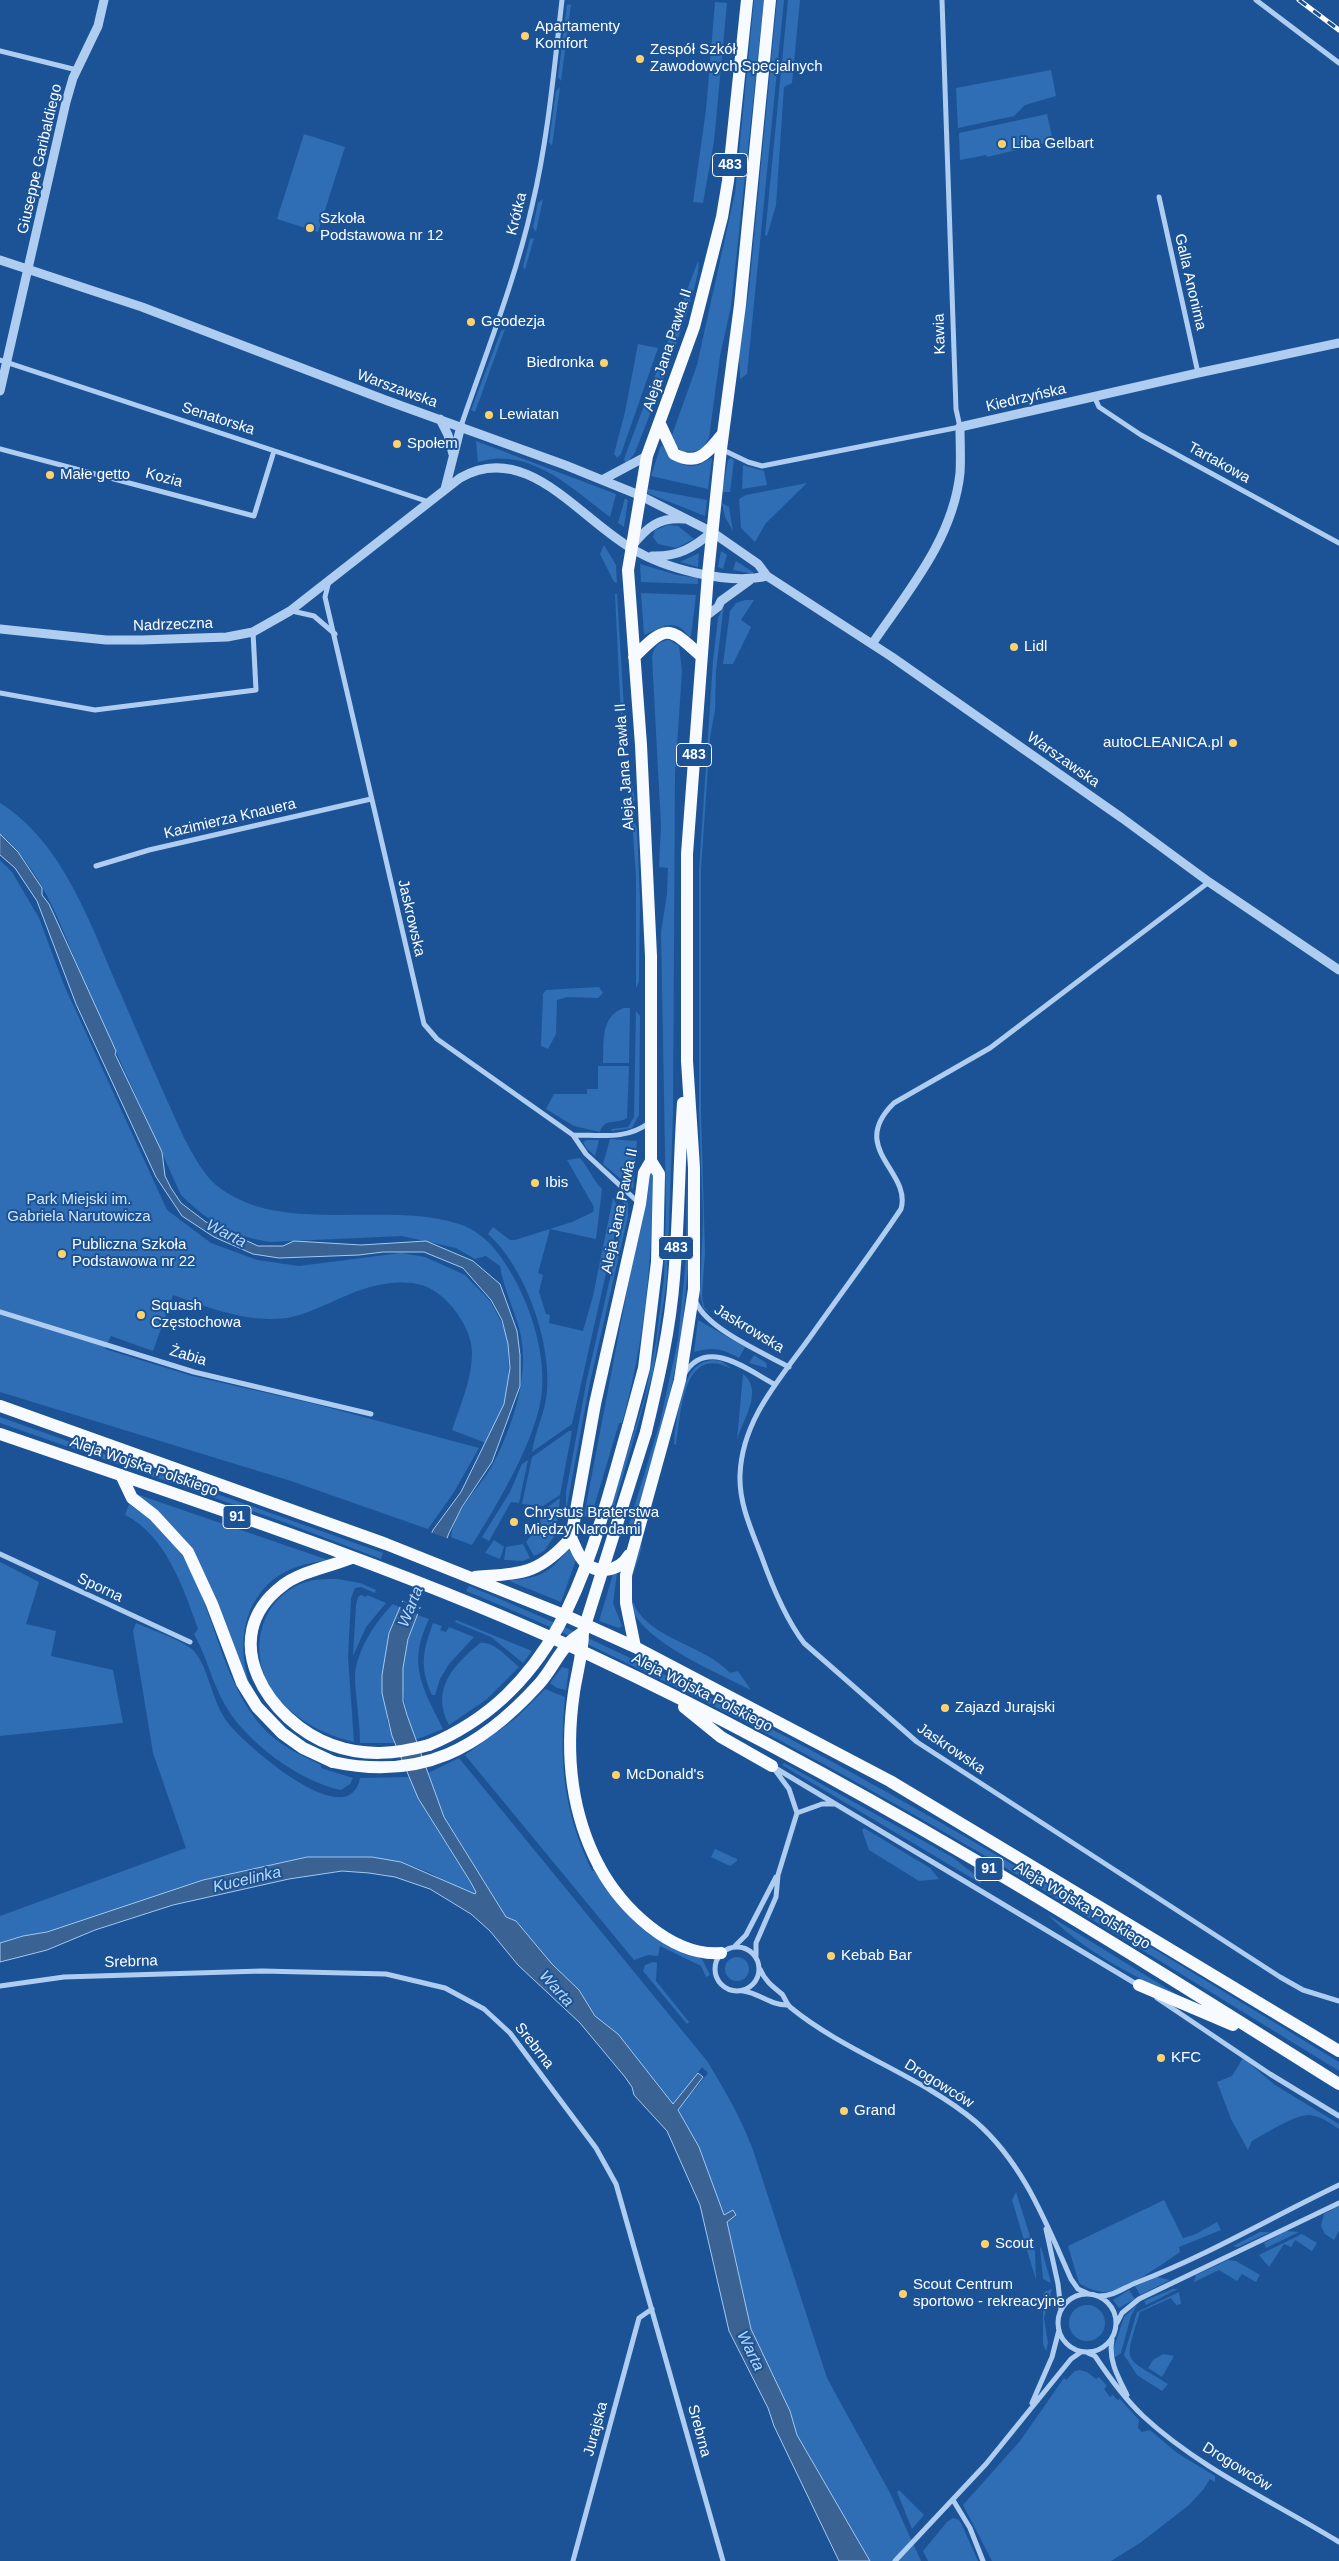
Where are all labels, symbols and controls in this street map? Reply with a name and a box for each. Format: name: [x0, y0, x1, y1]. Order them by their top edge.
place label: Apartamenty Komfort: [535, 18, 620, 53]
marker: Apartamenty Komfort: [519, 30, 531, 42]
place label: Zespół Szkół Zawodowych Specjalnych: [650, 41, 823, 76]
marker: Zespół Szkół Zawodowych Specjalnych: [634, 53, 646, 65]
street label: Giuseppe Garibaldiego: [14, 82, 66, 236]
place label: Liba Gelbart: [1012, 135, 1094, 153]
marker: Liba Gelbart: [996, 138, 1008, 150]
road number: 483: [712, 154, 748, 176]
street label: Krótka: [503, 191, 531, 237]
place label: Szkoła Podstawowa nr 12: [320, 210, 443, 245]
marker: Szkoła Podstawowa nr 12: [304, 222, 316, 234]
street label: Galla Anonima: [1170, 232, 1210, 332]
street label: Aleja Jana Pawła II: [640, 287, 696, 413]
place label: Geodezja: [481, 313, 545, 331]
street label: Kawia: [930, 313, 950, 355]
marker: Geodezja: [465, 316, 477, 328]
place label: Biedronka: [526, 354, 594, 372]
marker: Biedronka: [598, 357, 610, 369]
street label: Warszawska: [354, 366, 440, 412]
street label: Kiedrzyńska: [984, 380, 1068, 416]
street label: Senatorska: [179, 399, 257, 439]
place label: Lewiatan: [499, 406, 559, 424]
marker: Lewiatan: [483, 409, 495, 421]
place label: Społem: [407, 435, 458, 453]
marker: Społem: [391, 438, 403, 450]
street label: Tartakowa: [1185, 439, 1253, 487]
street label: Kozia: [144, 464, 184, 492]
place label: Małe getto: [60, 466, 130, 484]
marker: Małe getto: [44, 469, 56, 481]
street label: Nadrzeczna: [133, 615, 213, 635]
place label: Lidl: [1024, 638, 1047, 656]
marker: Lidl: [1008, 641, 1020, 653]
street label: Aleja Jana Pawła II: [612, 703, 638, 831]
street label: Warszawska: [1023, 728, 1103, 792]
place label: autoCLEANICA.pl: [1103, 734, 1223, 752]
marker: autoCLEANICA.pl: [1227, 737, 1239, 749]
road number: 483: [676, 744, 712, 766]
street label: Kazimierza Knauera: [162, 795, 298, 843]
street label: Jaskrowska: [393, 878, 429, 958]
street label: Aleja Jana Pawła II: [598, 1147, 642, 1275]
place label: Ibis: [545, 1174, 568, 1192]
marker: Ibis: [529, 1177, 541, 1189]
park label: Park Miejski im. Gabriela Narutowicza: [7, 1191, 151, 1226]
water label: Warta: [203, 1216, 249, 1252]
place label: Publiczna Szkoła Podstawowa nr 22: [72, 1236, 195, 1271]
road number: 483: [658, 1236, 694, 1260]
marker: Publiczna Szkoła Podstawowa nr 22: [56, 1248, 68, 1260]
place label: Squash Częstochowa: [151, 1297, 241, 1332]
street label: Jaskrowska: [711, 1301, 787, 1357]
marker: Squash Częstochowa: [135, 1309, 147, 1321]
street label: Żabia: [167, 1342, 209, 1370]
street label: Aleja Wojska Polskiego: [67, 1433, 221, 1501]
place label: Chrystus Braterstwa Między Narodami: [524, 1504, 659, 1539]
road number: 91: [223, 1505, 251, 1528]
marker: Chrystus Braterstwa Między Narodami: [508, 1516, 520, 1528]
street label: Sporna: [74, 1570, 126, 1606]
water label: Warta: [394, 1584, 428, 1630]
street label: Aleja Wojska Polskiego: [629, 1650, 775, 1736]
place label: Zajazd Jurajski: [955, 1699, 1055, 1717]
marker: Zajazd Jurajski: [939, 1702, 951, 1714]
street label: Jaskrowska: [913, 1720, 989, 1778]
place label: McDonald's: [626, 1766, 704, 1784]
marker: McDonald's: [610, 1769, 622, 1781]
road number: 91: [975, 1858, 1003, 1880]
street label: Aleja Wojska Polskiego: [1011, 1858, 1153, 1954]
water label: Kucelinka: [211, 1863, 283, 1897]
place label: Kebab Bar: [841, 1947, 912, 1965]
marker: Kebab Bar: [825, 1950, 837, 1962]
street label: Srebrna: [104, 1952, 158, 1972]
water label: Warta: [535, 1967, 577, 2011]
street label: Srebrna: [510, 2019, 558, 2073]
place label: KFC: [1171, 2049, 1201, 2067]
marker: KFC: [1155, 2052, 1167, 2064]
street label: Drogowców: [901, 2056, 977, 2112]
place label: Grand: [854, 2102, 896, 2120]
marker: Grand: [838, 2105, 850, 2117]
place label: Scout: [995, 2235, 1033, 2253]
marker: Scout: [979, 2238, 991, 2250]
place label: Scout Centrum sportowo - rekreacyjne: [913, 2276, 1065, 2311]
marker: Scout Centrum sportowo - rekreacyjne: [897, 2288, 909, 2300]
water label: Warta: [732, 2328, 768, 2374]
street label: Jurajska: [580, 2400, 612, 2458]
street label: Srebrna: [683, 2403, 715, 2459]
street label: Drogowców: [1199, 2439, 1275, 2495]

